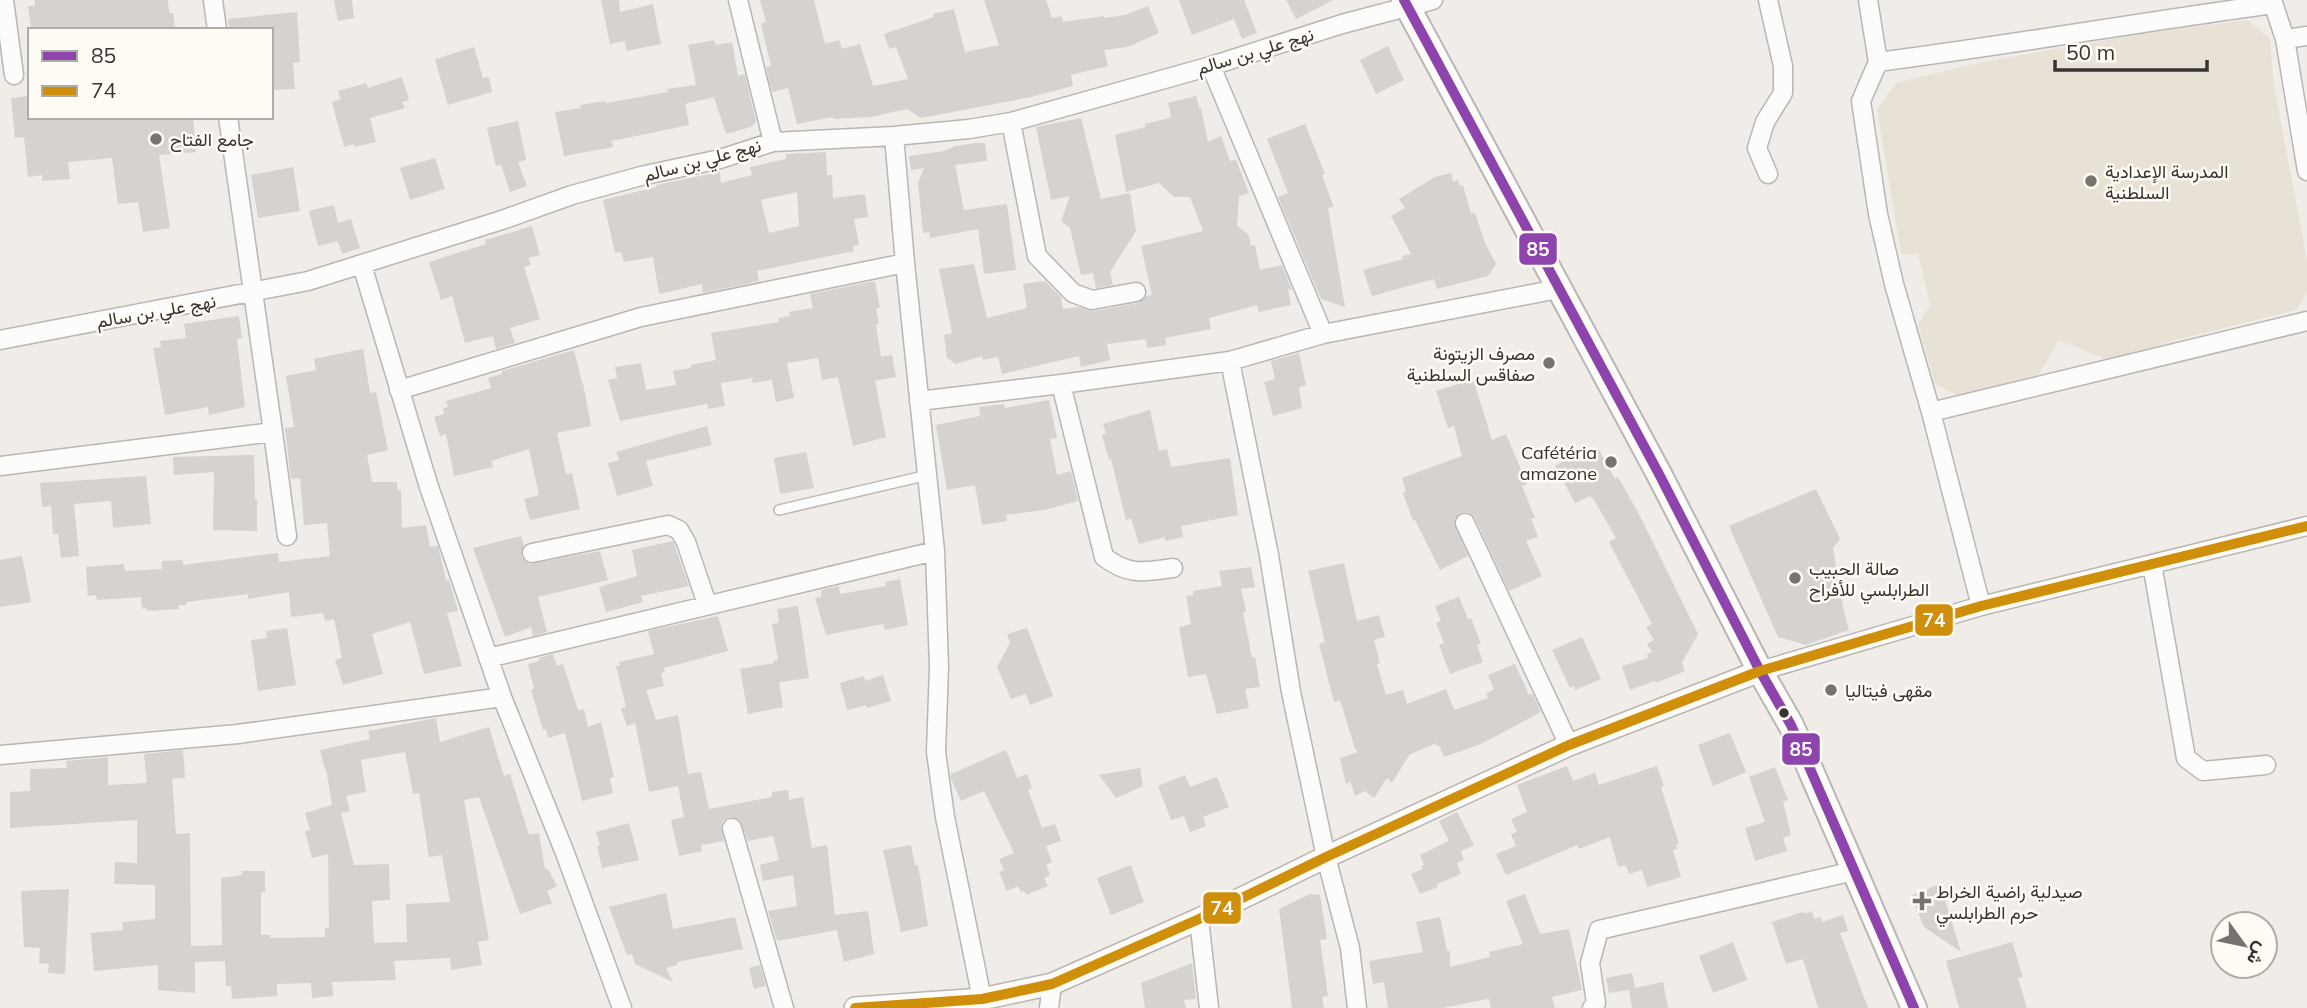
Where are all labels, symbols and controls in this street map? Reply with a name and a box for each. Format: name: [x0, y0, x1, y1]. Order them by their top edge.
street label: نهج علي بن سالم: [1194, 22, 1317, 84]
legend: [28, 28, 273, 119]
scale bar: [2055, 28, 2207, 72]
text: 50 m: [2066, 39, 2115, 65]
text: 85: [91, 42, 116, 68]
text: 74: [91, 77, 117, 103]
place label: جامع الفتاح: [170, 128, 254, 152]
marker: جامع الفتاح: [148, 131, 164, 147]
street label: نهج علي بن سالم: [641, 133, 765, 191]
place label: المدرسة الإعدادية السلطنية: [2105, 160, 2228, 204]
marker: المدرسة الإعدادية السلطنية: [2083, 173, 2099, 189]
line badge: 85: [1518, 232, 1558, 266]
text: 85: [1527, 237, 1549, 261]
street label: نهج علي بن سالم: [94, 289, 218, 337]
place label: مصرف الزيتونة صفاقس السلطنية: [1407, 342, 1535, 386]
marker: مصرف الزيتونة صفاقس السلطنية: [1541, 355, 1557, 371]
place label: Cafétéria amazone: [1520, 441, 1597, 485]
marker: Cafétéria amazone: [1603, 454, 1619, 470]
place label: صالة الحبيب الطرابلسي للأفراح: [1809, 557, 1929, 605]
marker: صالة الحبيب الطرابلسي للأفراح: [1787, 570, 1803, 586]
line badge: 74: [1914, 603, 1954, 637]
text: 74: [1923, 608, 1946, 632]
place label: مقهى فيتاليا: [1845, 679, 1932, 702]
marker: مقهى فيتاليا: [1823, 682, 1839, 698]
unlabelled marker: [1777, 706, 1791, 720]
line badge: 85: [1781, 732, 1821, 766]
text: 85: [1790, 737, 1812, 761]
place label: صيدلية راضية الخراط حرم الطرابلسي: [1936, 880, 2082, 928]
line badge: 74: [1202, 891, 1242, 925]
marker: صيدلية راضية الخراط حرم الطرابلسي: [1914, 893, 1930, 909]
text: 74: [1211, 896, 1234, 920]
north arrow: [2209, 910, 2279, 980]
text: ش: [2242, 938, 2275, 971]

